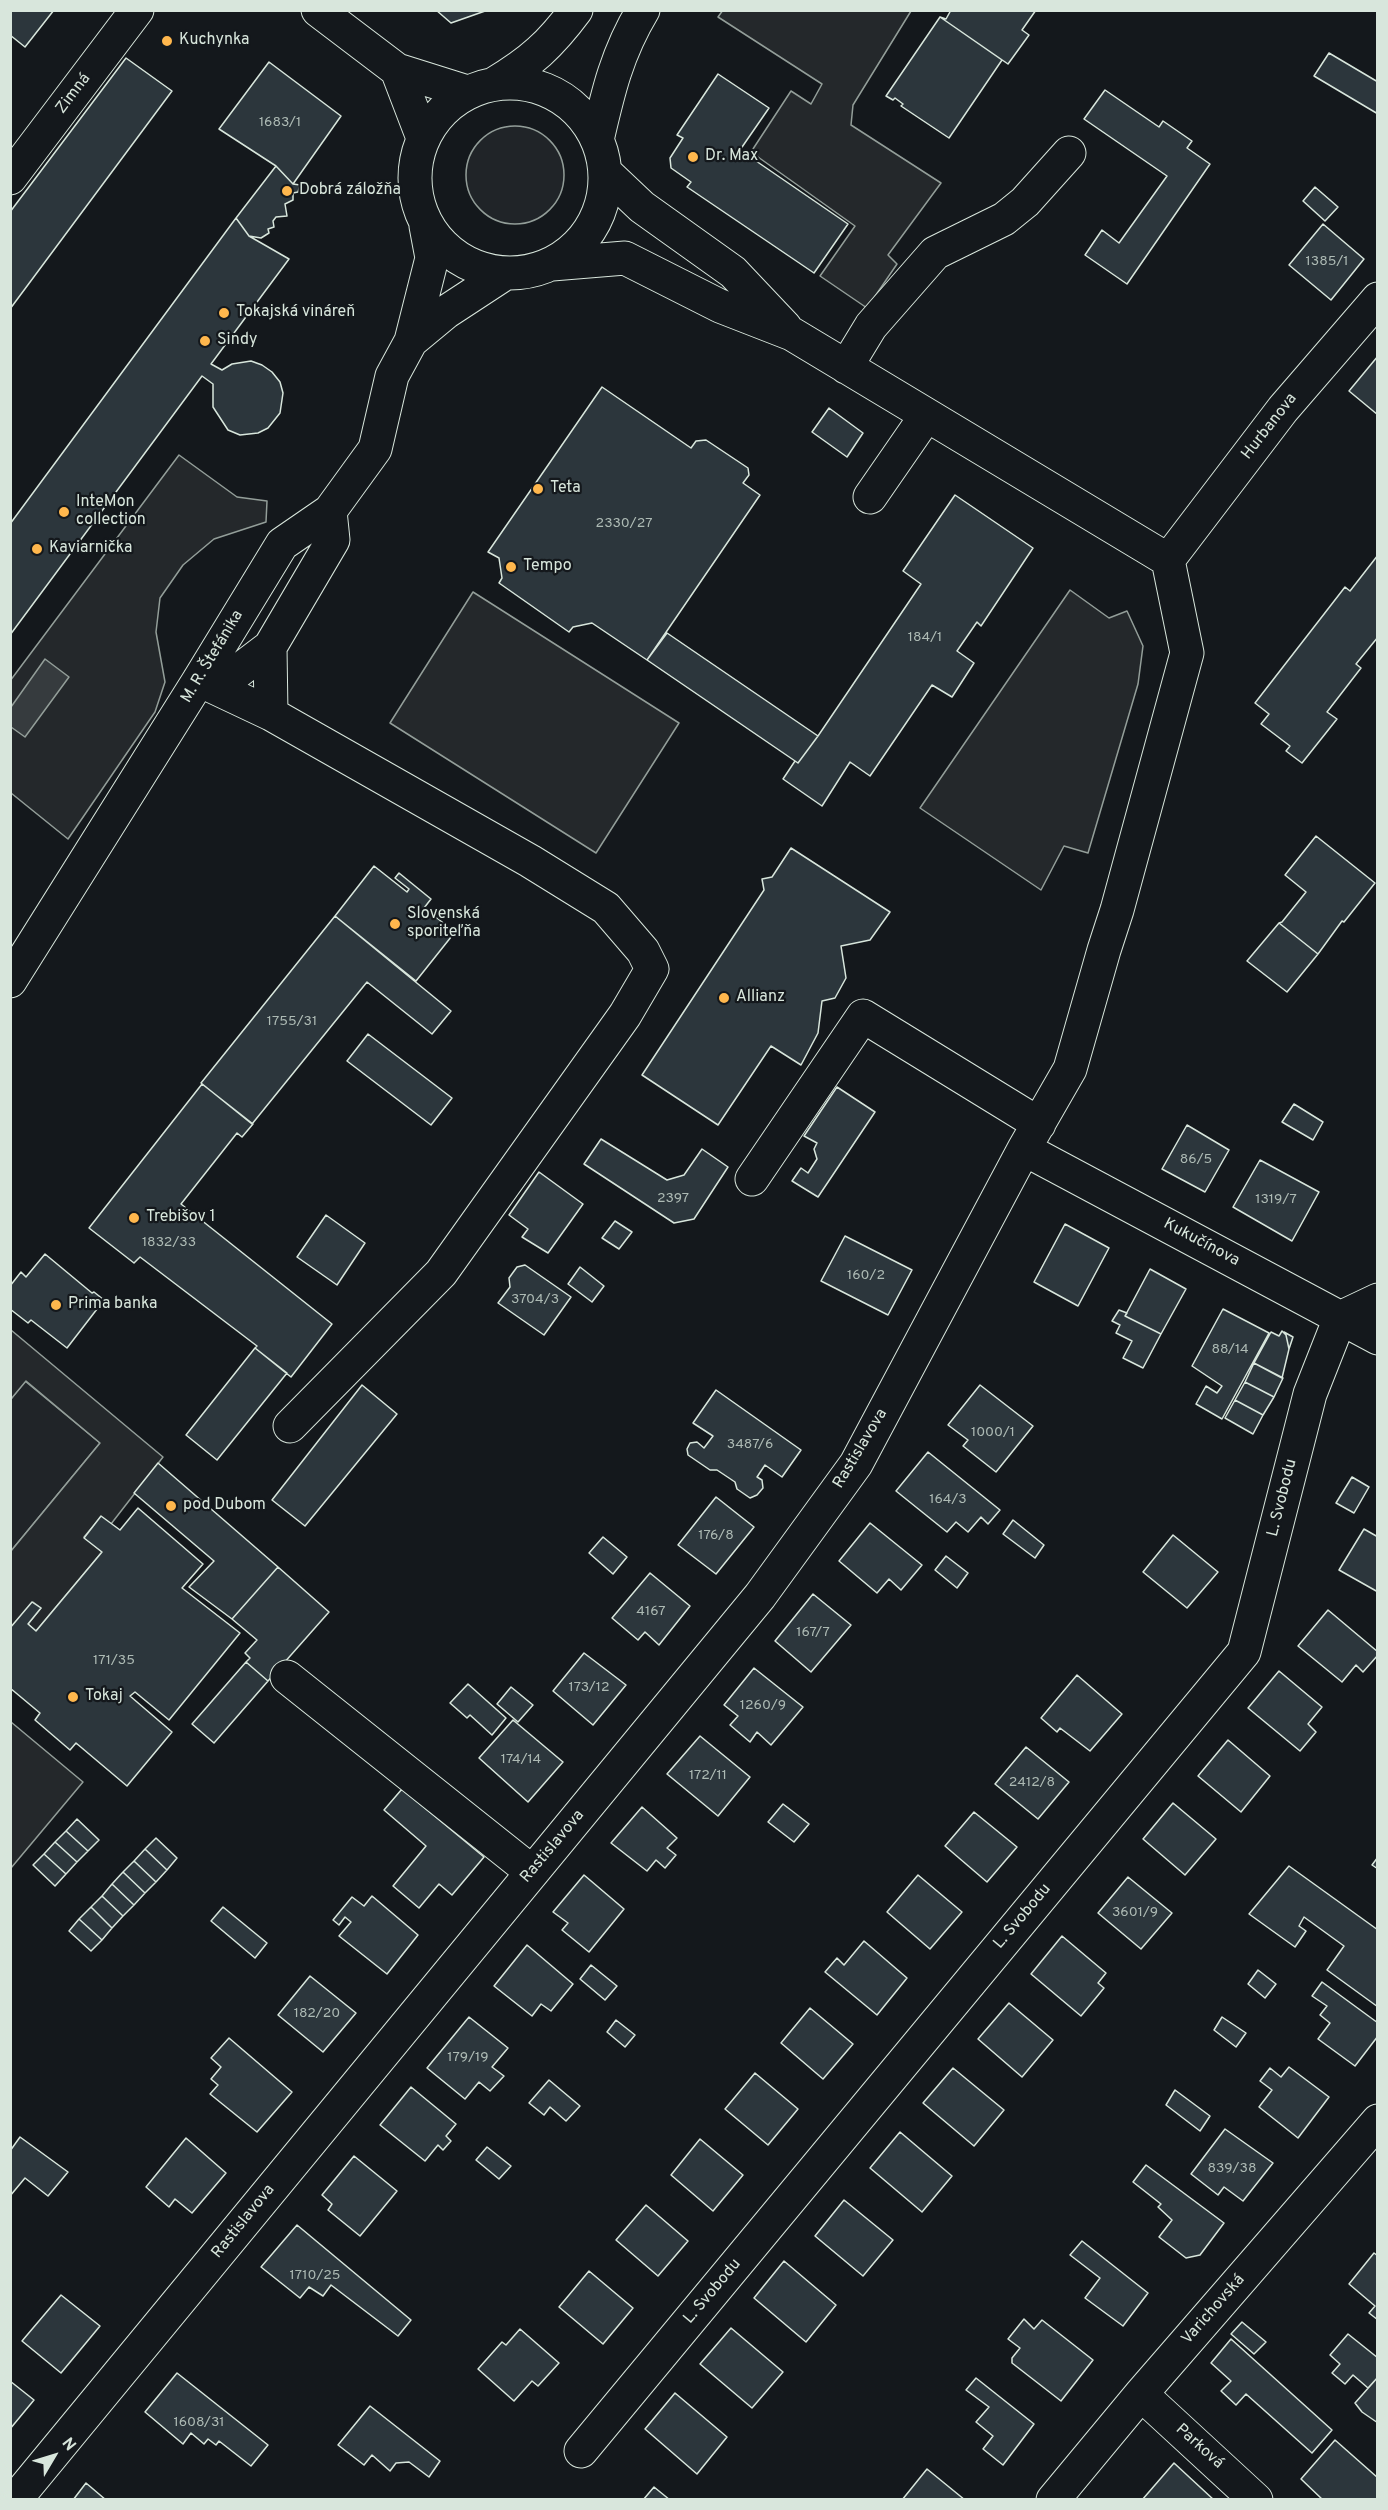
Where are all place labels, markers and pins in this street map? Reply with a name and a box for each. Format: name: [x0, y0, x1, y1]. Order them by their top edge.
place label: Kuchynka: [179, 31, 250, 51]
marker: Kuchynka: [160, 34, 174, 48]
place label: Dr. Max: [705, 147, 758, 167]
marker: Dr. Max: [686, 150, 700, 164]
place label: Dobrá záložňa: [299, 181, 401, 201]
marker: Dobrá záložňa: [280, 184, 294, 198]
place label: Tokajská vináreň: [236, 303, 355, 323]
marker: Tokajská vináreň: [217, 306, 231, 320]
place label: Sindy: [217, 331, 257, 351]
marker: Sindy: [198, 334, 212, 348]
place label: Teta: [550, 479, 581, 499]
marker: Teta: [531, 482, 545, 496]
place label: InteMon collection: [76, 493, 146, 531]
marker: InteMon collection: [57, 505, 71, 519]
place label: Kaviarnička: [49, 539, 132, 559]
marker: Kaviarnička: [30, 542, 44, 556]
place label: Tempo: [523, 557, 572, 577]
marker: Tempo: [504, 560, 518, 574]
place label: Slovenská sporiteľňa: [407, 905, 481, 943]
marker: Slovenská sporiteľňa: [388, 917, 402, 931]
place label: Allianz: [736, 988, 785, 1008]
marker: Allianz: [717, 991, 731, 1005]
place label: Trebišov 1: [146, 1208, 216, 1228]
marker: Trebišov 1: [127, 1211, 141, 1225]
place label: Prima banka: [68, 1295, 157, 1315]
marker: Prima banka: [49, 1298, 63, 1312]
place label: pod Dubom: [183, 1496, 266, 1516]
marker: pod Dubom: [164, 1499, 178, 1513]
place label: Tokaj: [85, 1687, 123, 1707]
marker: Tokaj: [66, 1690, 80, 1704]

